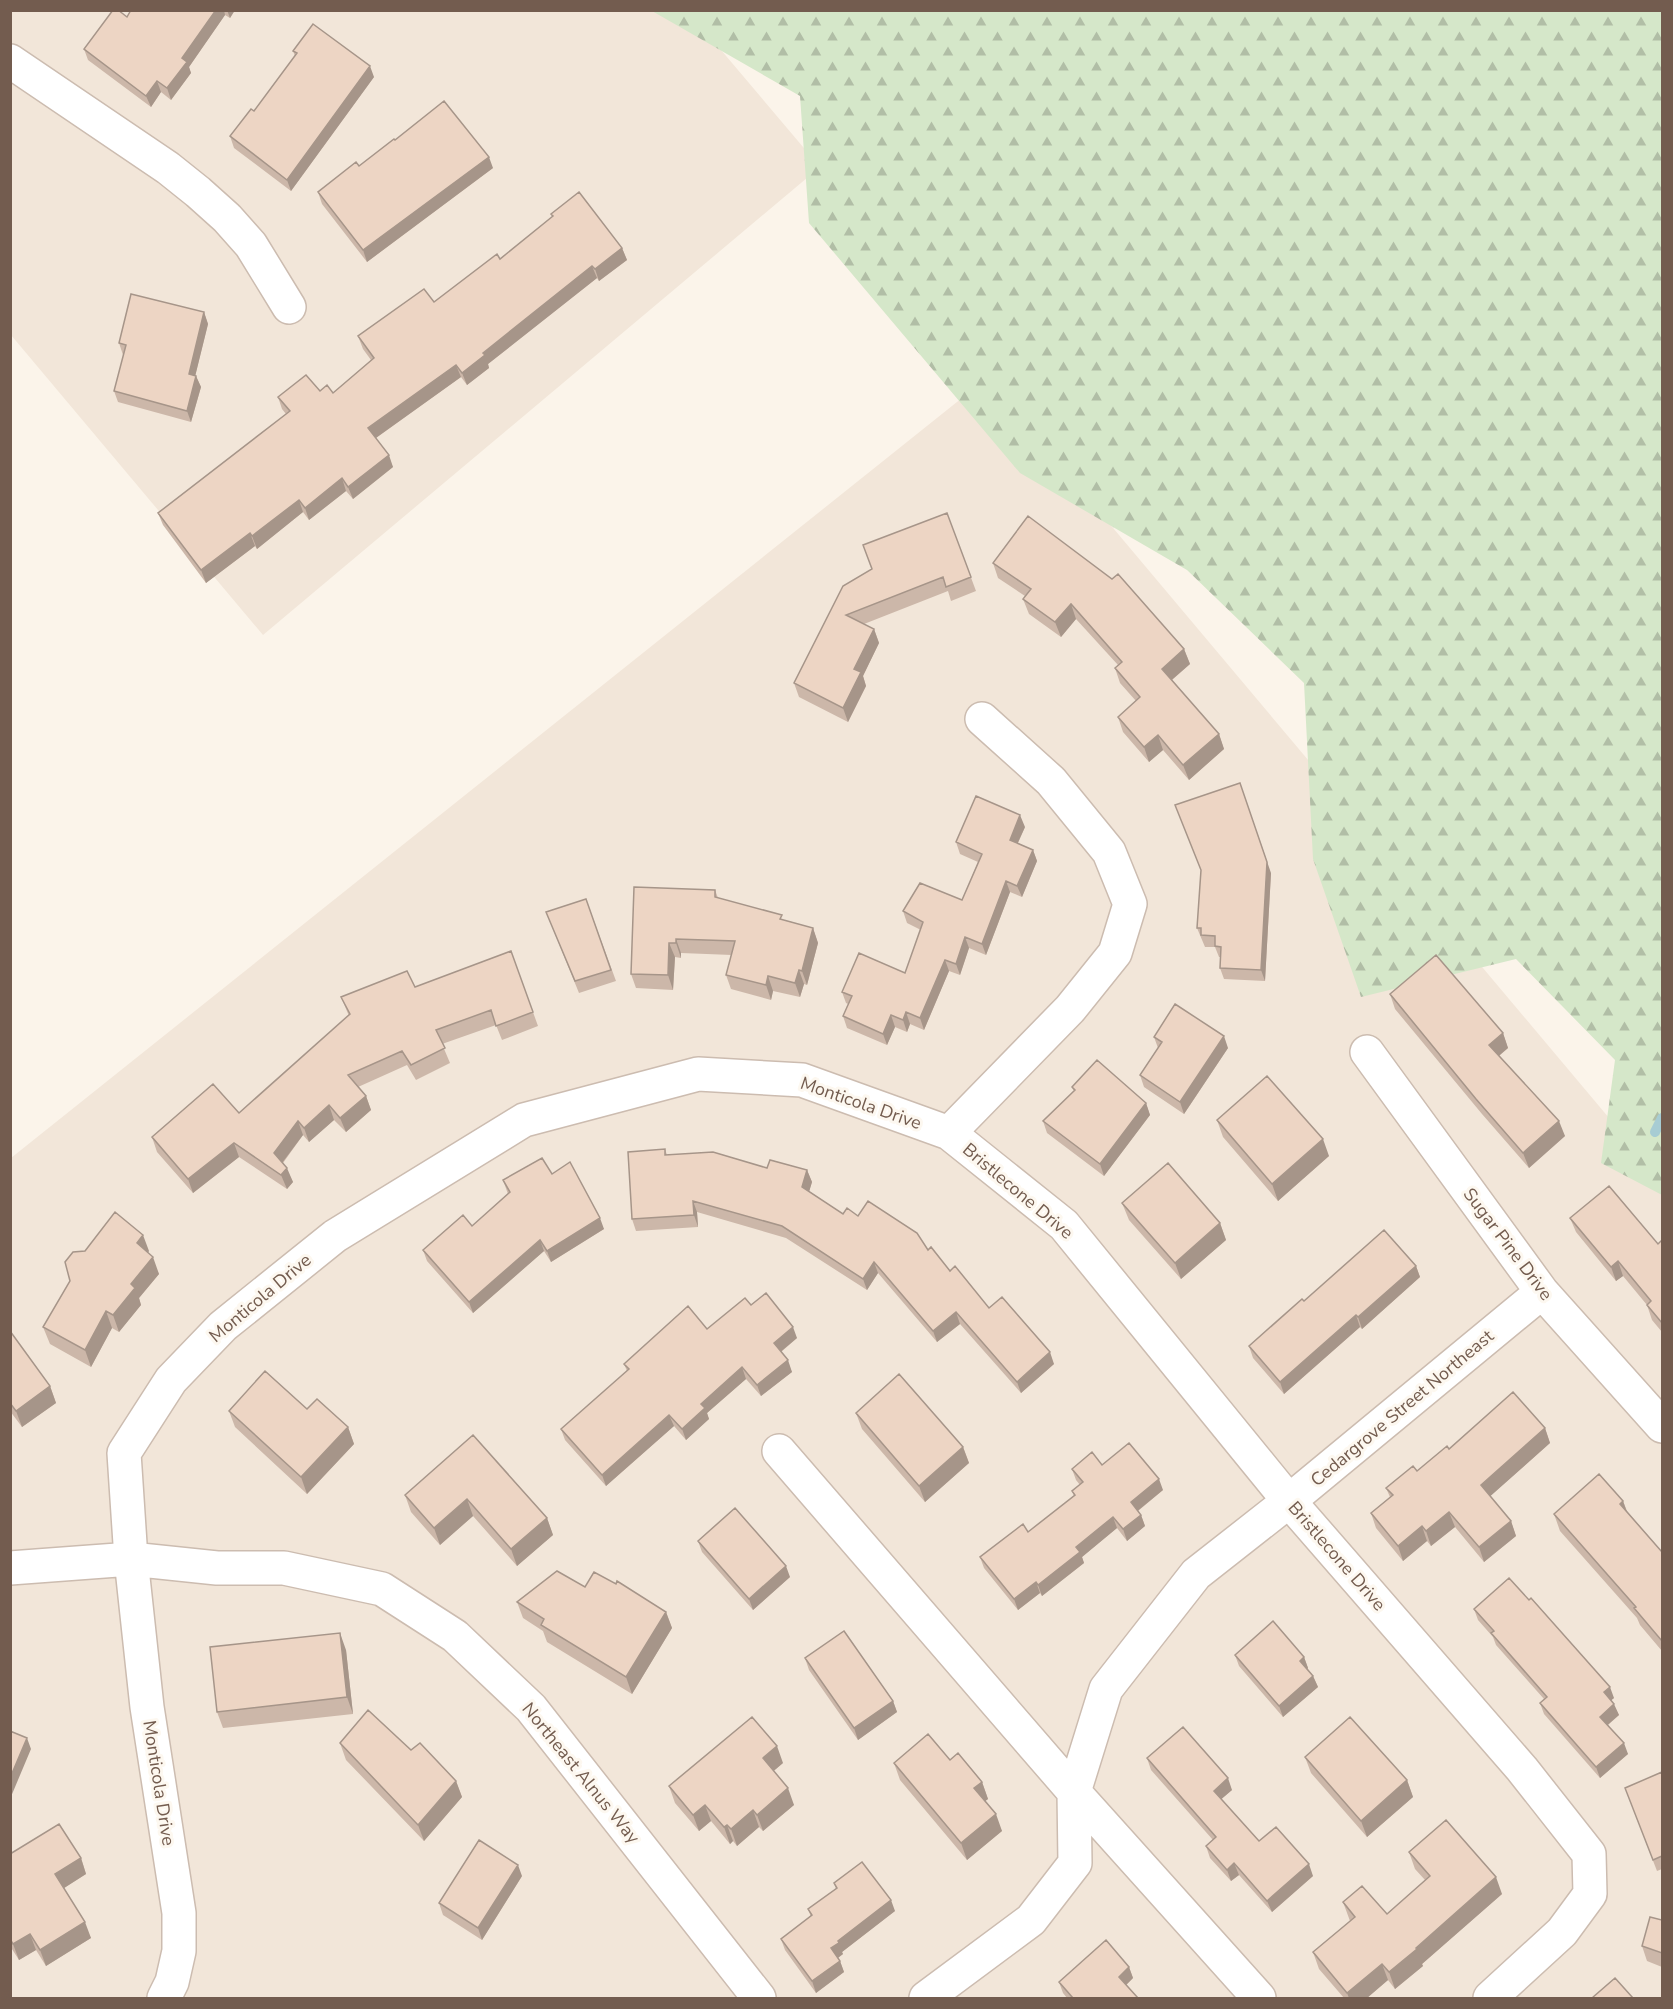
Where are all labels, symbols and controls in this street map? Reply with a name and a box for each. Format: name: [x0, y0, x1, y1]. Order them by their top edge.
street label: Monticola Drive: [797, 1071, 925, 1135]
street label: Bristlecone Drive: [958, 1138, 1078, 1244]
street label: Sugar Pine Drive: [1458, 1183, 1558, 1305]
street label: Monticola Drive: [204, 1248, 316, 1348]
street label: Cedargrove Street Northeast: [1305, 1324, 1499, 1492]
street label: Bristlecone Drive: [1283, 1496, 1391, 1616]
street label: Northeast Alnus Way: [517, 1697, 646, 1849]
street label: Monticola Drive: [137, 1719, 181, 1847]

